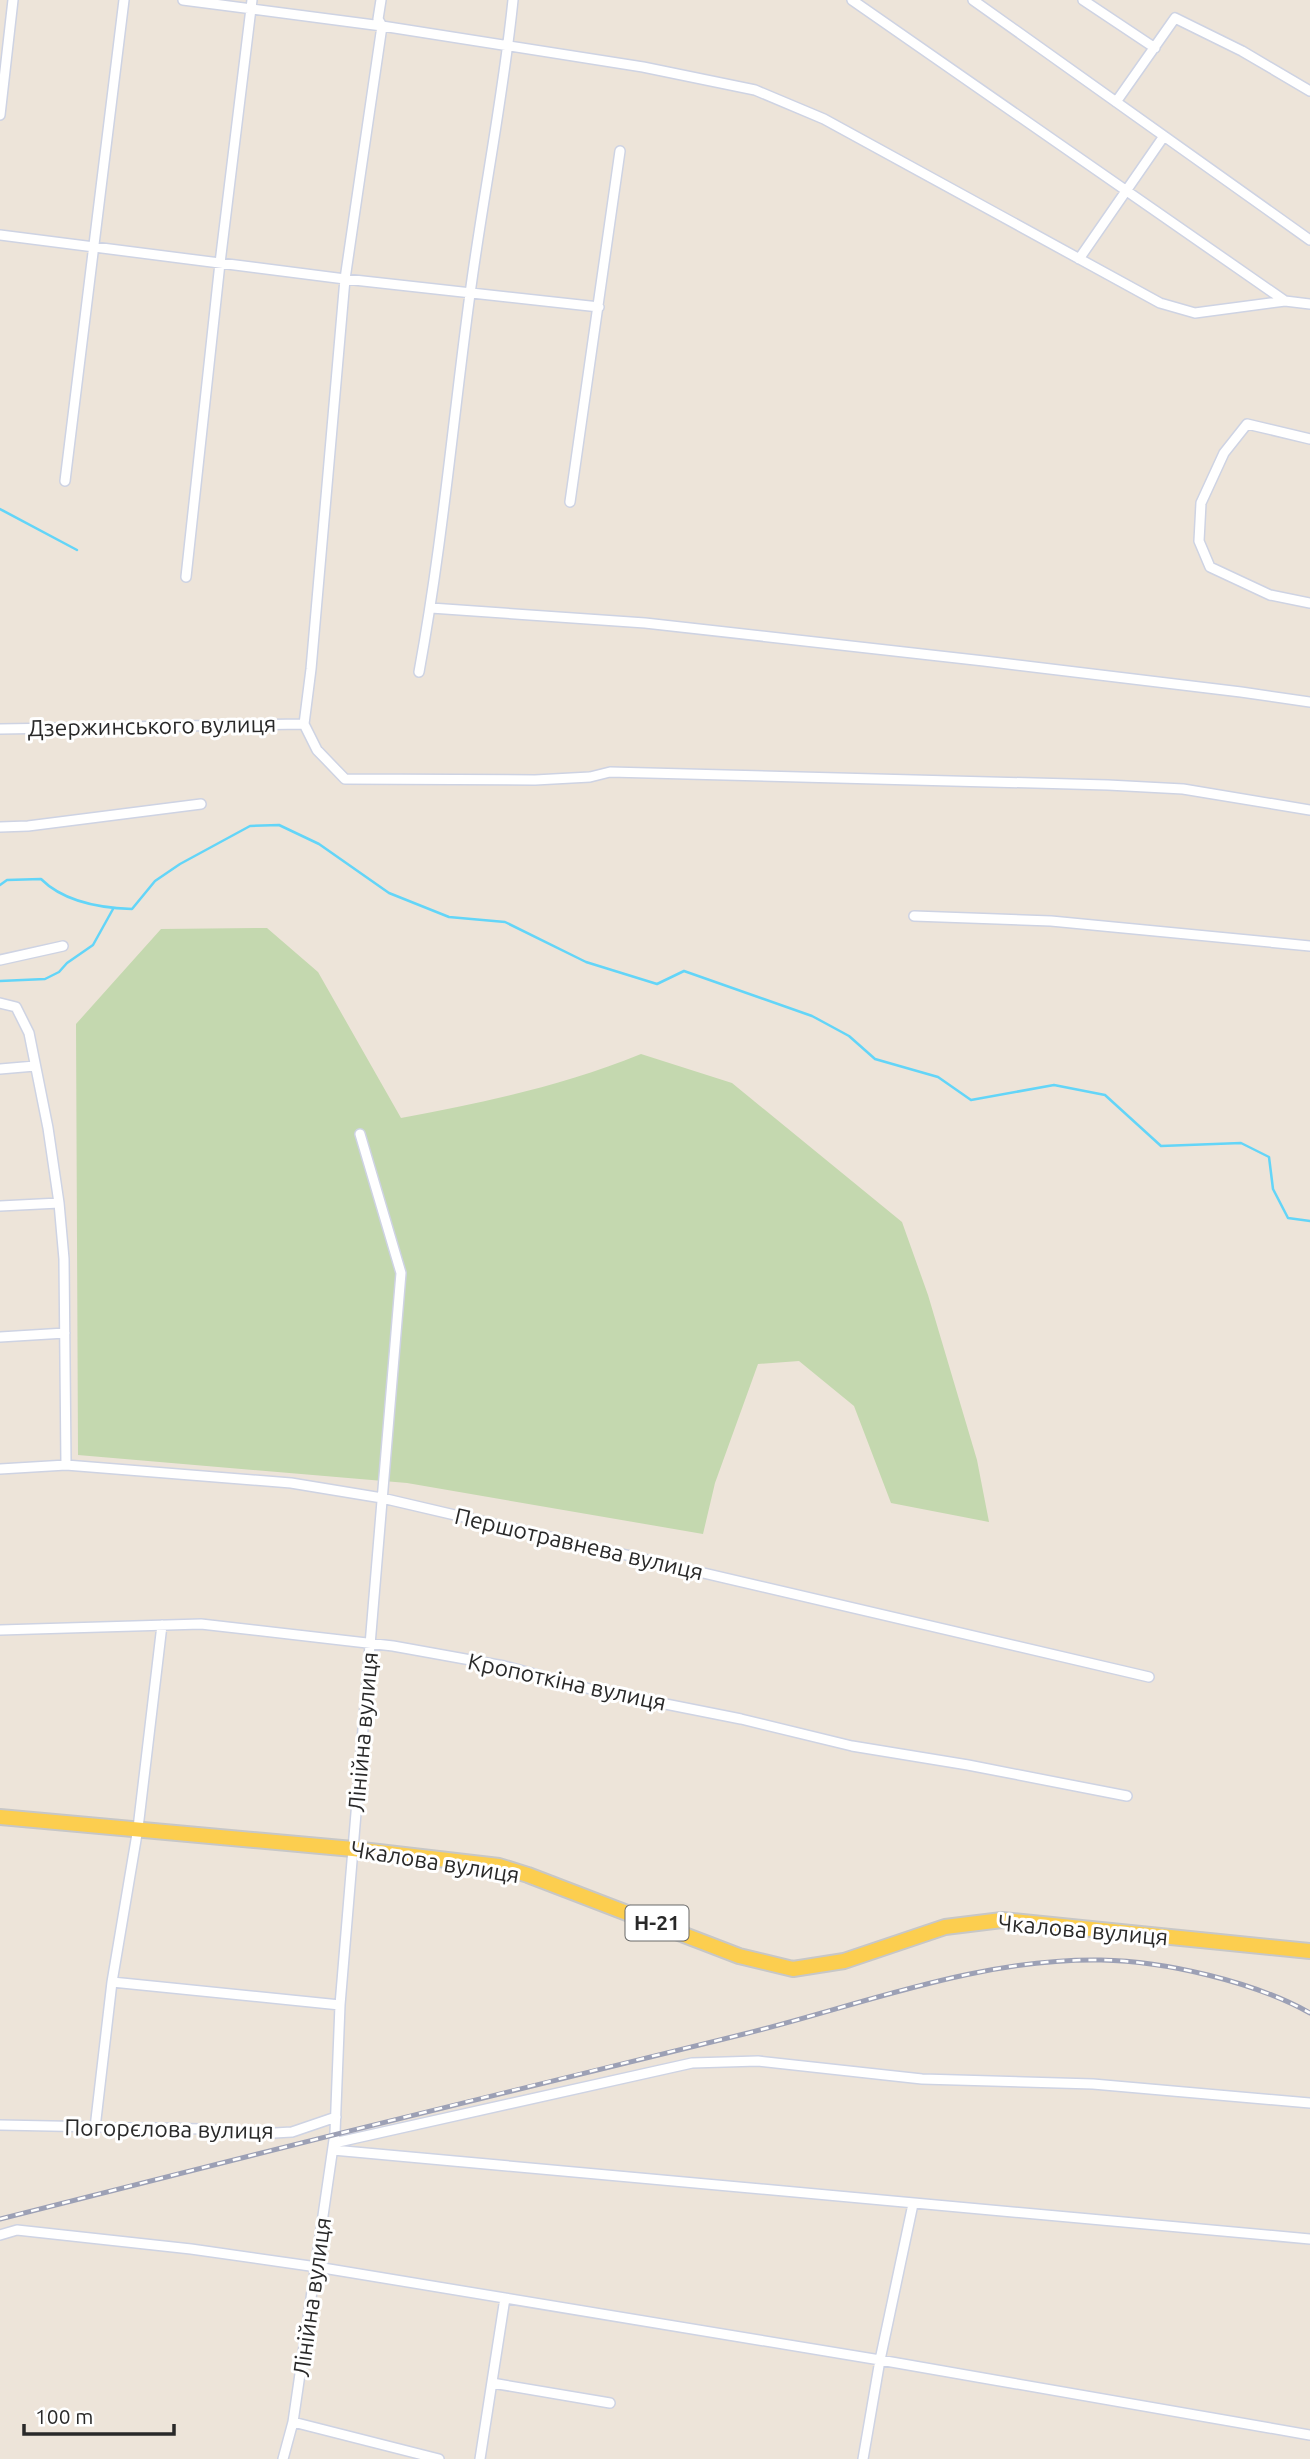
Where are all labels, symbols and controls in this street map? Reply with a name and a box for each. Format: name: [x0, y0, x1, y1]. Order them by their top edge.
street label: Дзержинського вулиця: [27, 711, 277, 740]
street label: Першотравнева вулиця: [452, 1503, 706, 1584]
street label: Кропоткіна вулиця: [466, 1648, 668, 1715]
street label: Лінійна вулиця: [343, 1651, 382, 1813]
street label: Чкалова вулиця: [349, 1836, 521, 1887]
road number: Н-21: [626, 1906, 688, 1940]
street label: Чкалова вулиця: [997, 1910, 1169, 1949]
street label: Погорєлова вулиця: [64, 2114, 274, 2143]
street label: Лінійна вулиця: [288, 2216, 335, 2378]
scale bar: [24, 2392, 175, 2436]
text: 100 m: [35, 2404, 93, 2428]

